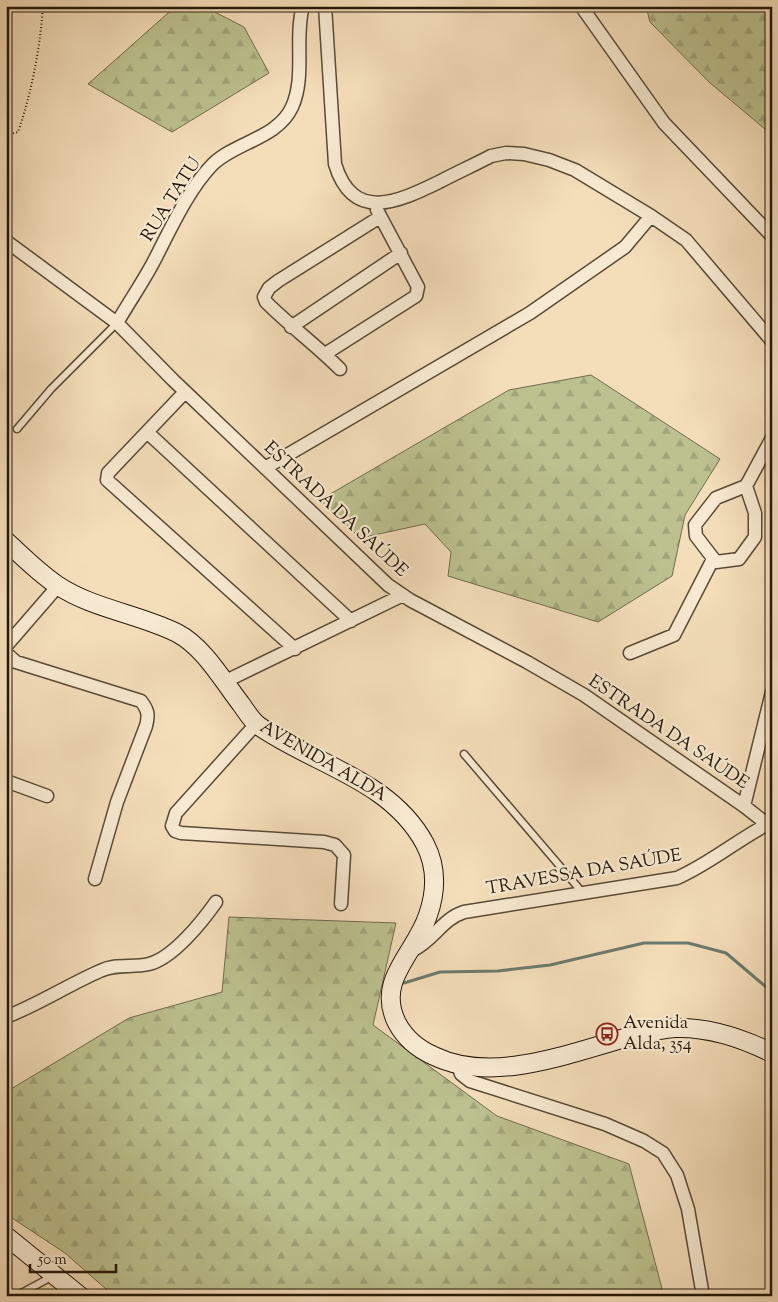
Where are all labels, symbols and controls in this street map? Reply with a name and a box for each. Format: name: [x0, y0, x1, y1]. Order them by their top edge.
street label: RUA TATU: [136, 152, 208, 247]
street label: ESTRADA DA SAÚDE: [257, 435, 414, 584]
street label: ESTRADA DA SAÚDE: [582, 669, 754, 797]
street label: AVENIDA ALDA: [255, 715, 392, 809]
street label: TRAVESSA DA SAÚDE: [484, 842, 684, 903]
place label: Avenida Alda, 354: [623, 1011, 692, 1058]
bus stop icon: Avenida Alda, 354: [595, 1022, 619, 1046]
scale bar: [30, 1242, 116, 1274]
text: 50 m: [37, 1250, 67, 1271]

